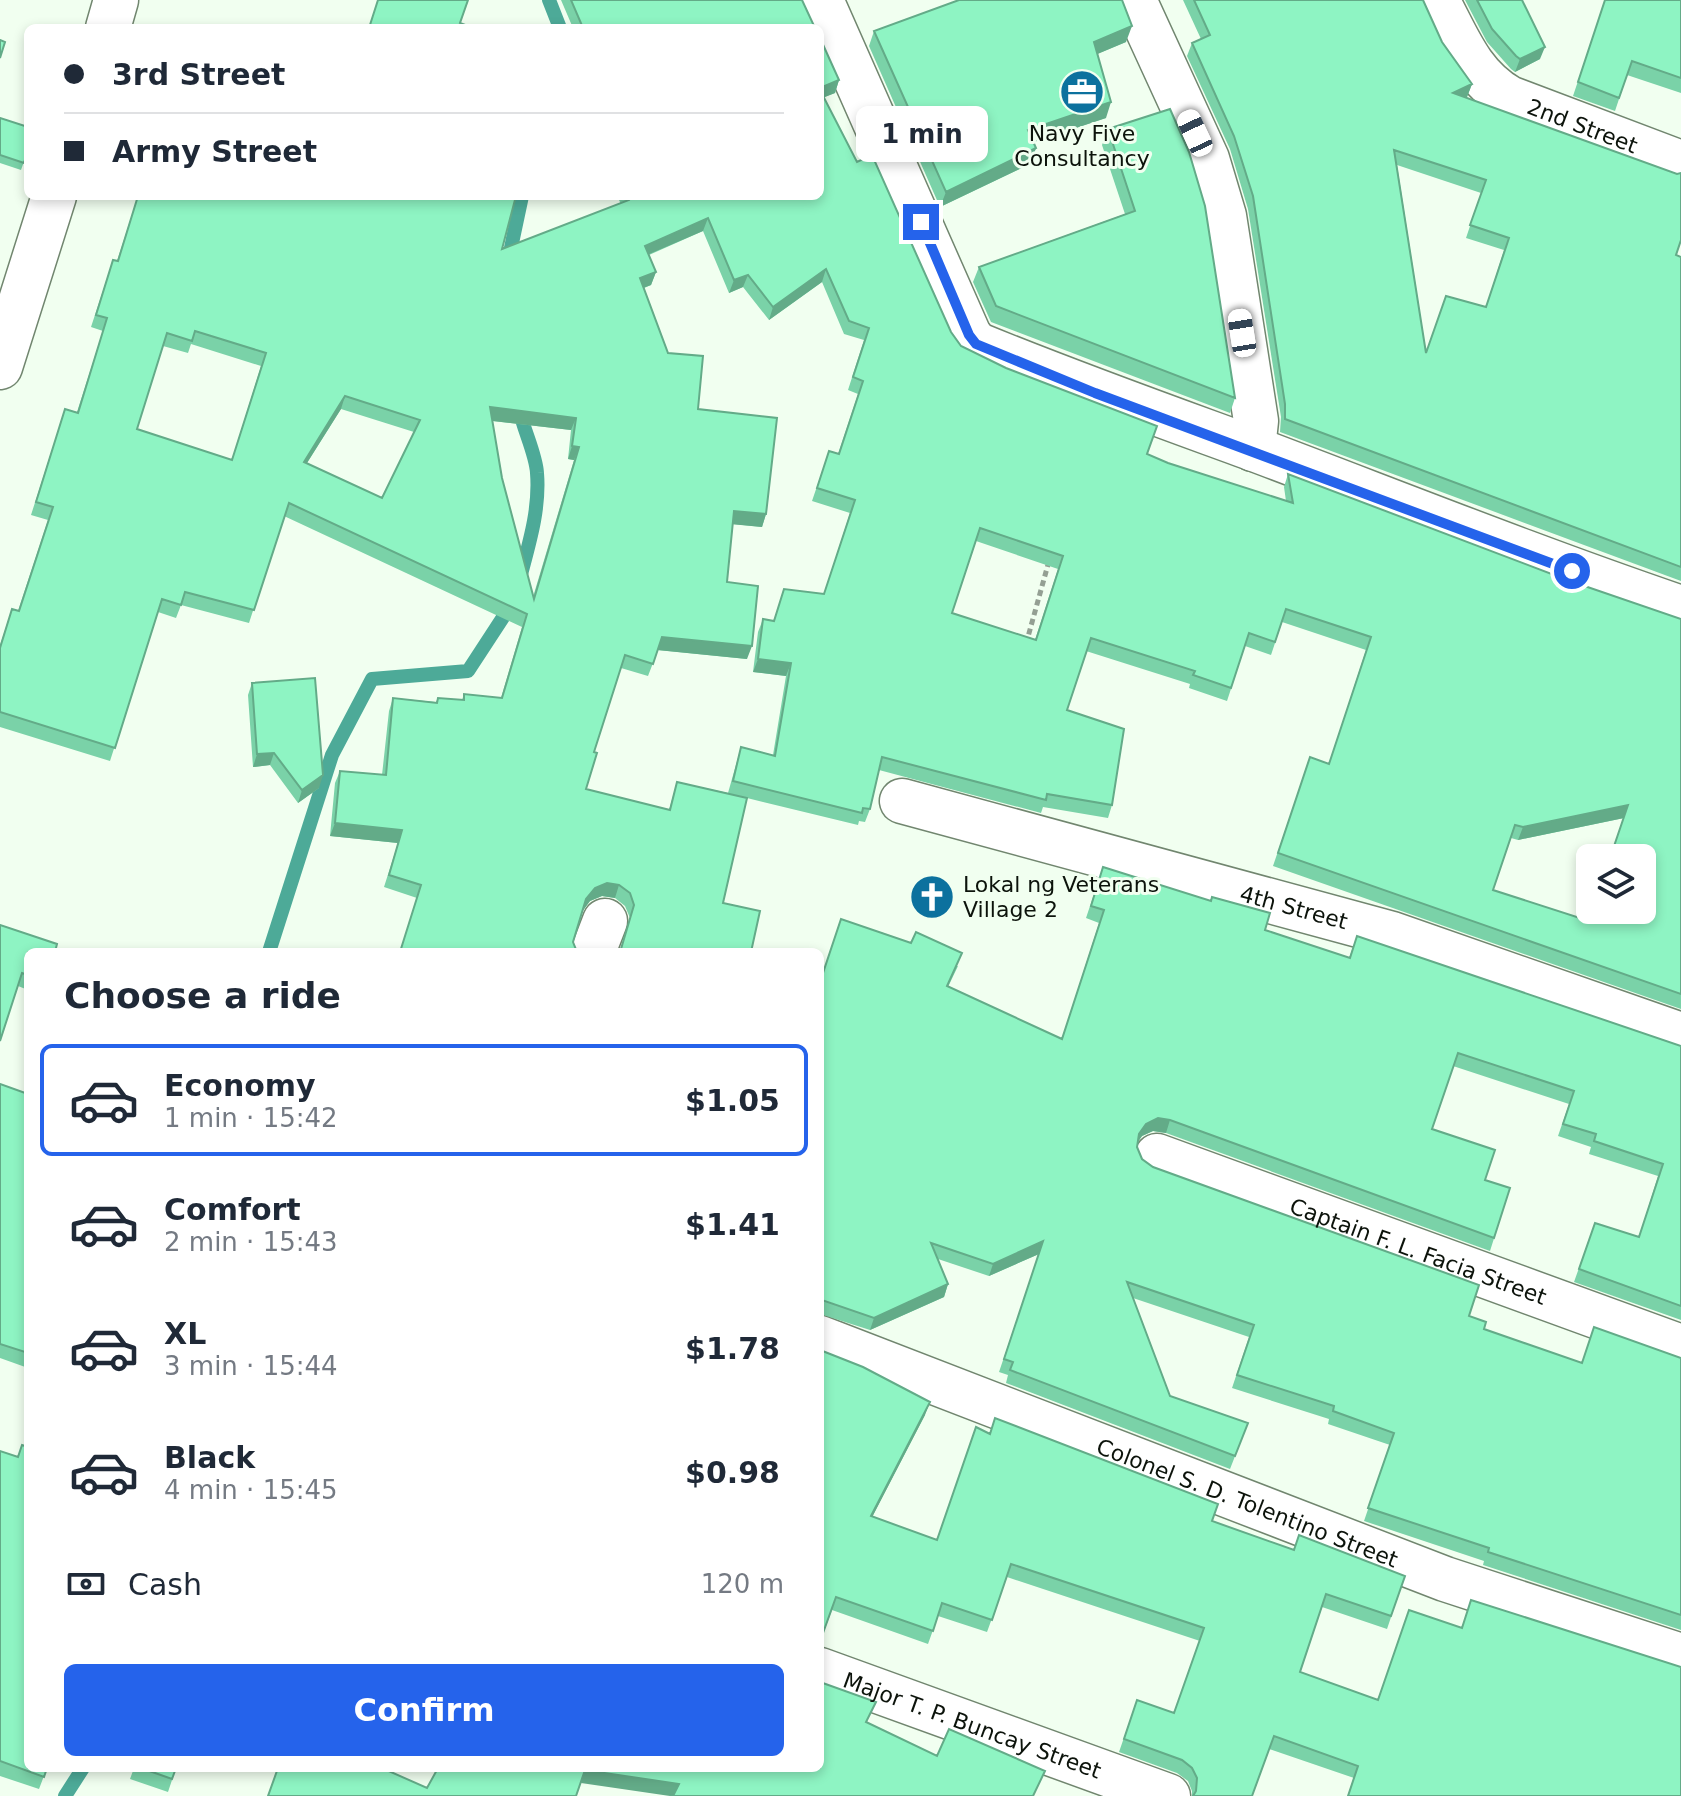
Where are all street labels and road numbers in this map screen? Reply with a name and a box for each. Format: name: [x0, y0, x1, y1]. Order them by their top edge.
street label: 2nd Street: [1524, 94, 1641, 159]
street label: 4th Street: [1237, 881, 1351, 934]
street label: Captain F. L. Facia Street: [1286, 1193, 1550, 1310]
street label: Colonel S. D. Tolentino Street: [1093, 1434, 1402, 1573]
street label: Major T. P. Buncay Street: [840, 1668, 1105, 1784]

